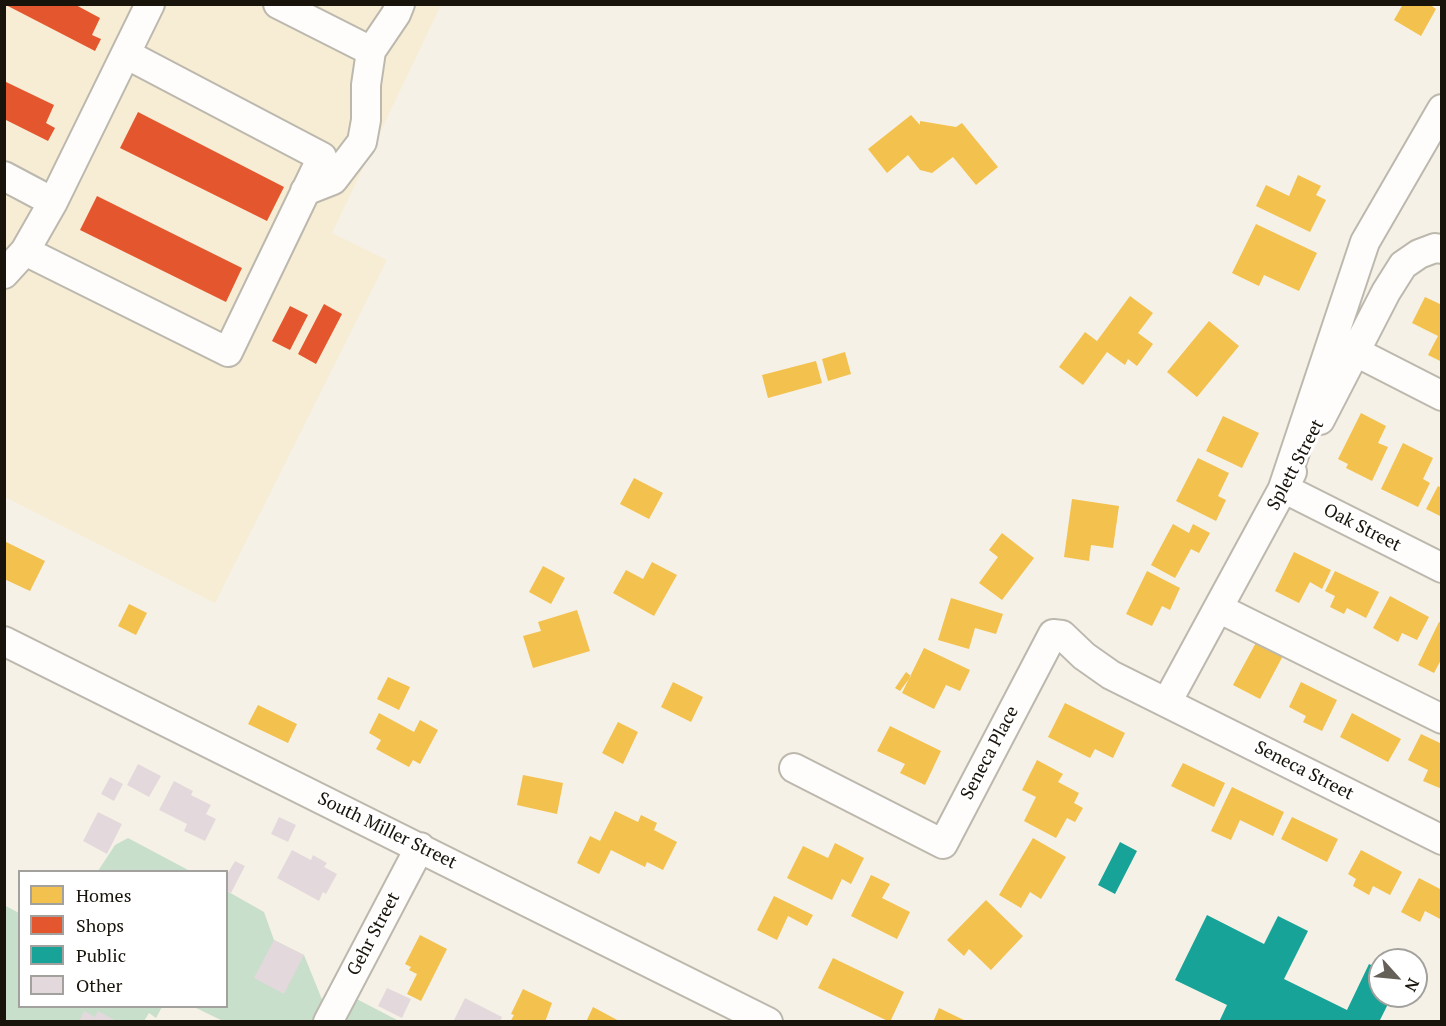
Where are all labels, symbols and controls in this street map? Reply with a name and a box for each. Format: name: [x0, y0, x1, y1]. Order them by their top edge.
street label: Splett Street: [1263, 416, 1329, 514]
street label: Oak Street: [1320, 499, 1404, 557]
street label: Seneca Place: [956, 703, 1024, 803]
street label: Seneca Street: [1251, 737, 1357, 805]
street label: South Miller Street: [314, 788, 460, 874]
legend: [18, 870, 228, 1008]
text: Homes: [76, 883, 131, 907]
street label: Gehr Street: [343, 889, 405, 979]
text: Shops: [76, 913, 124, 937]
text: Public: [76, 943, 126, 967]
north arrow: [1368, 948, 1428, 1008]
text: Other: [76, 973, 123, 997]
text: N: [1400, 975, 1425, 996]

